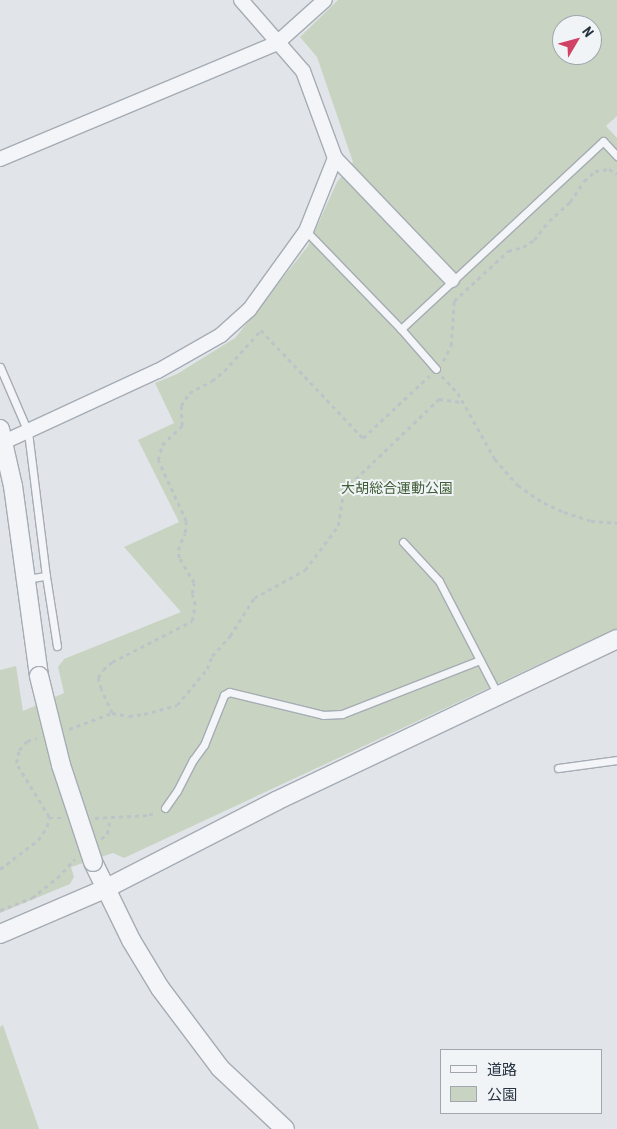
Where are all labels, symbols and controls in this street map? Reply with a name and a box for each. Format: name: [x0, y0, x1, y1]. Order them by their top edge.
north arrow: [552, 15, 602, 65]
text: N: [579, 23, 597, 40]
park label: 大胡総合運動公園: [341, 480, 453, 496]
legend: [440, 1049, 602, 1114]
text: 道路: [487, 1061, 517, 1079]
text: 公園: [487, 1086, 517, 1104]

